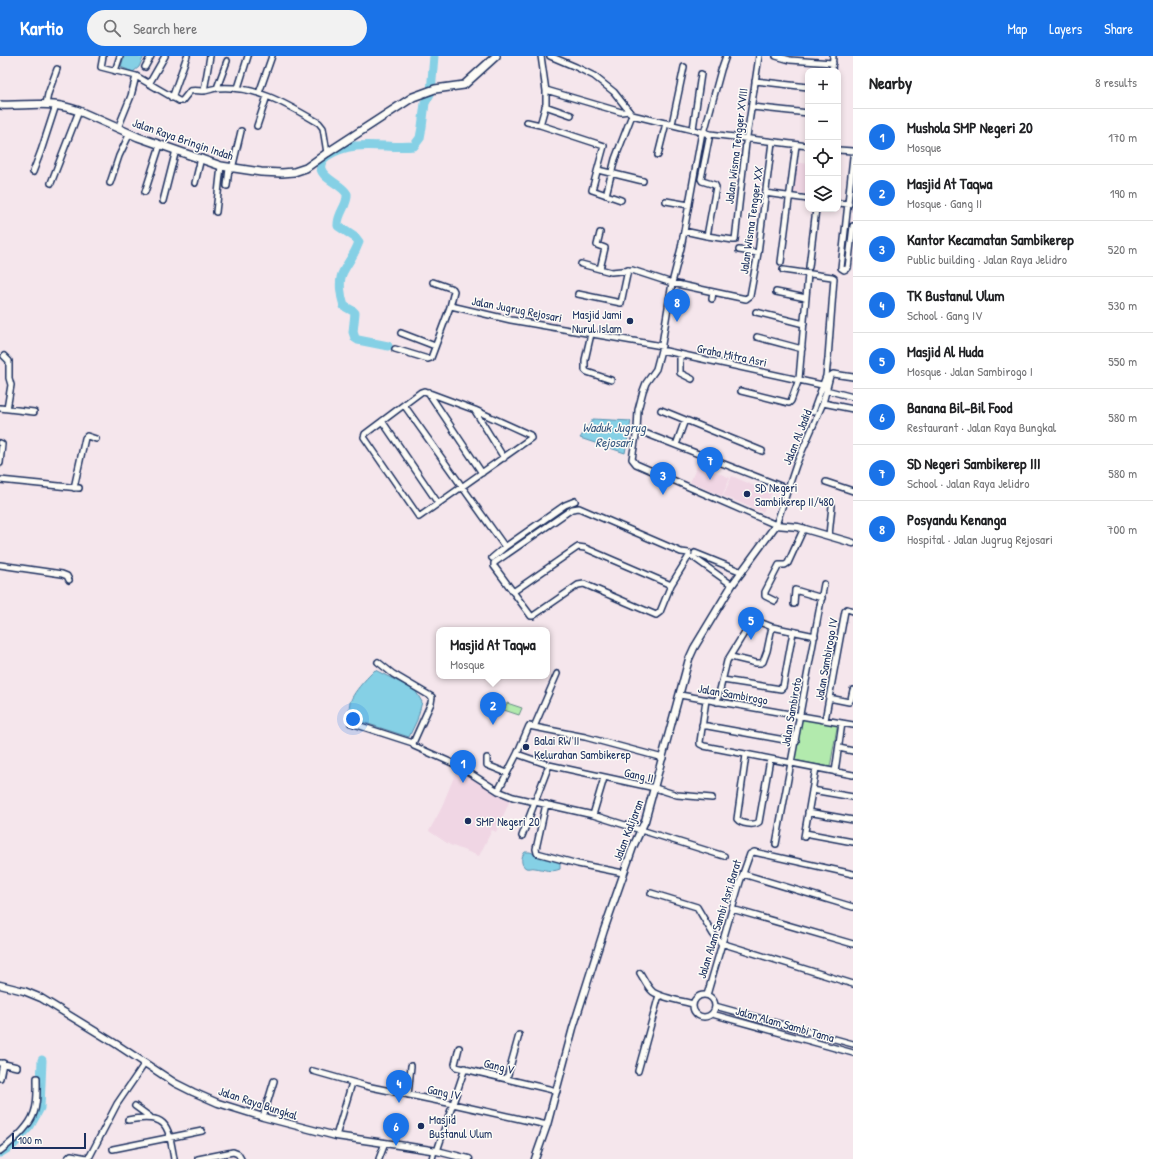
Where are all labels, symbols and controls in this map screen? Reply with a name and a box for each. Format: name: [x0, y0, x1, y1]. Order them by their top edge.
search box: [87, 10, 367, 46]
text: Kartio: [20, 15, 63, 41]
icon: search: [101, 17, 123, 39]
text: Search here: [133, 18, 197, 39]
text: Map: [1007, 19, 1027, 38]
text: Layers: [1049, 19, 1082, 38]
text: Share: [1104, 19, 1133, 38]
map controls: [805, 68, 841, 212]
button: +: [805, 68, 841, 104]
text: Nearby: [869, 71, 912, 94]
text: 8 results: [1095, 73, 1137, 91]
street label: Jalan Wisma Tengger XVIII: [720, 87, 752, 205]
button: −: [805, 104, 841, 140]
street label: Jalan Raya Bringin Indah: [130, 114, 236, 164]
text: Mushola SMP Negeri 20: [907, 117, 1033, 138]
text: 1: [880, 128, 884, 146]
text: 170 m: [1108, 128, 1137, 146]
text: Mosque: [907, 138, 941, 156]
button: locate: [805, 140, 841, 176]
street label: Jalan Wisma Tengger XX: [735, 165, 767, 275]
text: Masjid At Taqwa: [907, 173, 992, 194]
button: layers: [805, 176, 841, 212]
text: 2: [879, 184, 885, 202]
text: 190 m: [1110, 184, 1137, 202]
text: Mosque · Gang II: [907, 194, 982, 212]
text: Kantor Kecamatan Sambikerep: [907, 229, 1074, 250]
text: 3: [879, 240, 885, 258]
text: 520 m: [1108, 240, 1137, 258]
text: Public building · Jalan Raya Jelidro: [907, 250, 1067, 268]
text: TK Bustanul Ulum: [907, 285, 1004, 306]
pin: 8: [664, 289, 690, 322]
street label: Jalan Jugrug Rejosari: [470, 292, 564, 326]
text: 4: [880, 296, 884, 314]
text: 530 m: [1108, 296, 1137, 314]
place label: Masjid Jami Nurul Islam: [572, 306, 622, 337]
text: School · Gang IV: [907, 306, 982, 324]
marker: Masjid Jami Nurul Islam: [625, 316, 635, 326]
street label: Graha Mitra Asri: [695, 339, 769, 371]
text: Masjid Al Huda: [907, 341, 983, 362]
text: 5: [879, 352, 885, 370]
text: 550 m: [1108, 352, 1137, 370]
text: Mosque · Jalan Sambirogo I: [907, 362, 1033, 380]
text: Banana Bil-Bil Food: [907, 397, 1012, 418]
street label: Jalan Al Jadid: [778, 407, 816, 467]
text: 6: [879, 408, 885, 426]
text: 580 m: [1108, 408, 1137, 426]
water label: Waduk Jugrug Rejosari: [582, 418, 647, 451]
text: Restaurant · Jalan Raya Bungkal: [907, 418, 1056, 436]
pin: 7: [697, 447, 723, 480]
text: SD Negeri Sambikerep III: [907, 453, 1041, 474]
pin: 3: [650, 462, 676, 495]
text: 7: [879, 464, 885, 482]
text: 580 m: [1108, 464, 1137, 482]
text: School · Jalan Raya Jelidro: [907, 474, 1030, 492]
place label: SD Negeri Sambikerep II/480: [755, 479, 834, 510]
marker: SD Negeri Sambikerep II/480: [742, 489, 752, 499]
text: Posyandu Kenanga: [907, 509, 1006, 530]
text: 8: [879, 520, 885, 538]
text: 700 m: [1107, 520, 1137, 538]
text: Hospital · Jalan Jugrug Rejosari: [907, 530, 1053, 548]
pin: 5: [738, 607, 764, 640]
street label: Jalan Sambirogo IV: [810, 616, 842, 701]
popup: [436, 627, 550, 679]
text: Masjid At Taqwa: [450, 634, 536, 655]
text: Mosque: [450, 655, 485, 673]
street label: Jalan Sambiroto: [777, 676, 805, 748]
street label: Jalan Sambirogo: [697, 679, 770, 709]
pin: 2: [480, 692, 506, 725]
your location: [343, 709, 363, 729]
place label: Balai RW II Kelurahan Sambikerep: [534, 732, 631, 763]
marker: Balai RW II Kelurahan Sambikerep: [521, 742, 531, 752]
pin: 1: [450, 750, 476, 783]
street label: Gang II: [623, 764, 655, 786]
street label: Jalan Kalijaran: [609, 797, 647, 863]
place label: SMP Negeri 20: [476, 813, 540, 830]
marker: SMP Negeri 20: [463, 816, 473, 826]
street label: Jalan Alam Sambi Asri Barat: [693, 857, 745, 981]
street label: Jalan Alam Sambi Tama: [734, 1002, 837, 1046]
street label: Gang V: [482, 1054, 516, 1078]
pin: 4: [386, 1070, 412, 1103]
street label: Gang IV: [426, 1080, 462, 1104]
street label: Jalan Raya Bungkal: [216, 1082, 301, 1124]
place label: Masjid Bustanul Ulum: [429, 1111, 492, 1142]
pin: 6: [383, 1113, 409, 1146]
marker: Masjid Bustanul Ulum: [416, 1121, 426, 1131]
scale bar: [12, 1131, 86, 1150]
text: 100 m: [18, 1133, 42, 1147]

